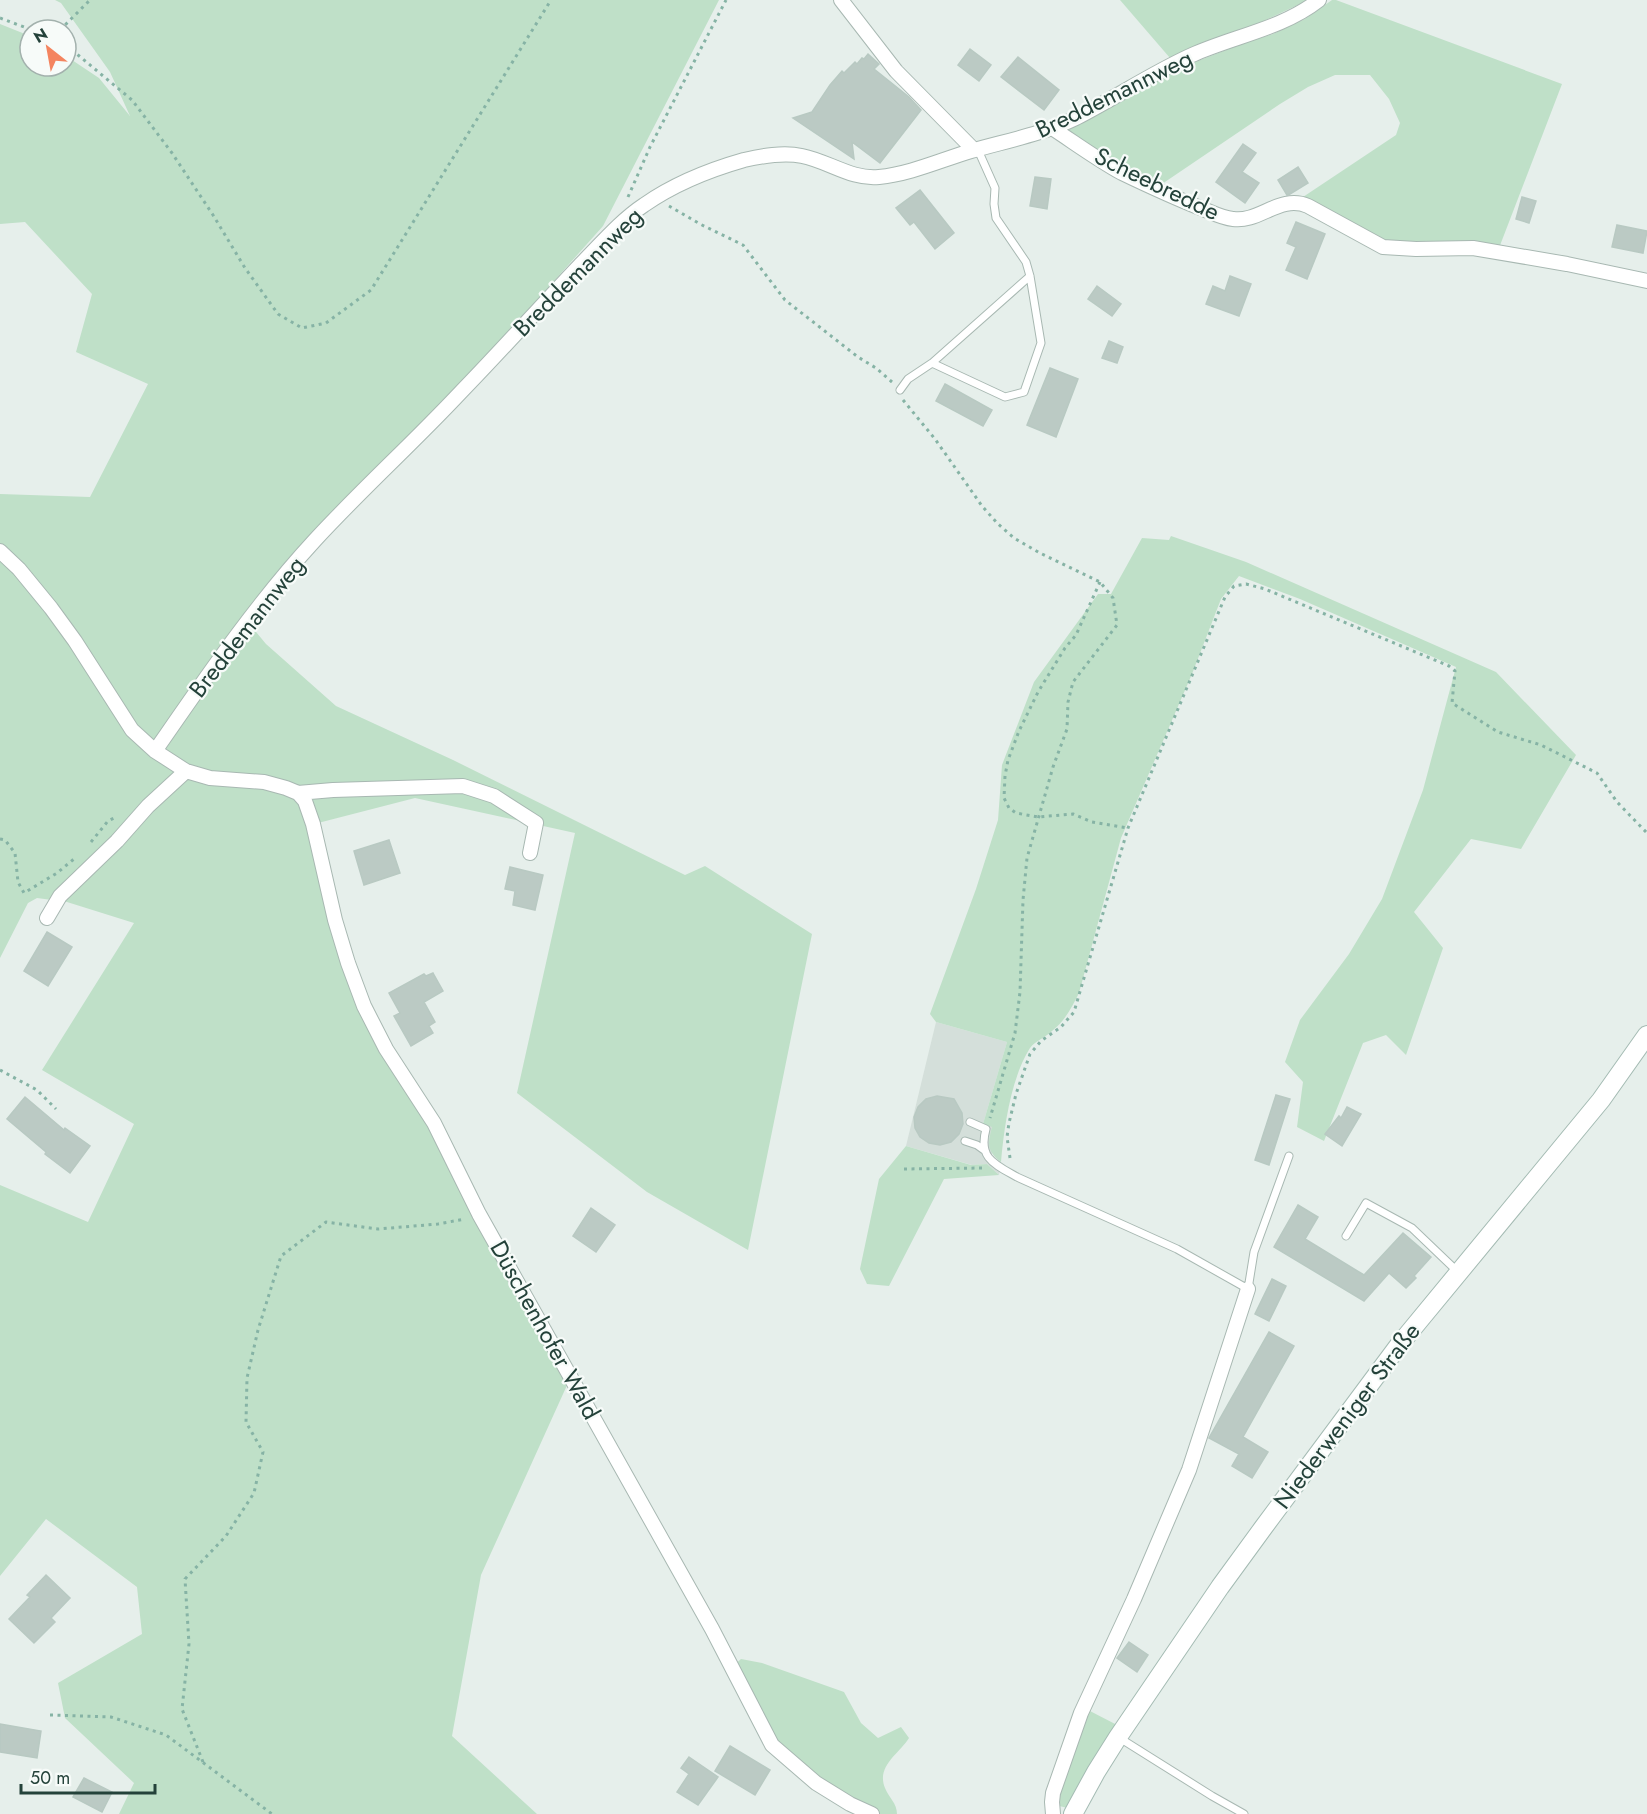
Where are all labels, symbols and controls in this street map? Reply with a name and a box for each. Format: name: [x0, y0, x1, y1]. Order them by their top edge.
north arrow: [18, 18, 78, 78]
text: N: [29, 22, 52, 49]
street label: Breddemannweg: [1029, 40, 1198, 147]
street label: Scheebredde: [1089, 138, 1226, 229]
street label: Breddemannweg: [505, 199, 650, 344]
street label: Breddemannweg: [180, 549, 313, 705]
street label: Düschenhofer Wald: [482, 1234, 609, 1426]
street label: Niederweniger Straße: [1265, 1315, 1428, 1516]
scale bar: [21, 1757, 154, 1795]
text: 50 m: [30, 1765, 70, 1791]

